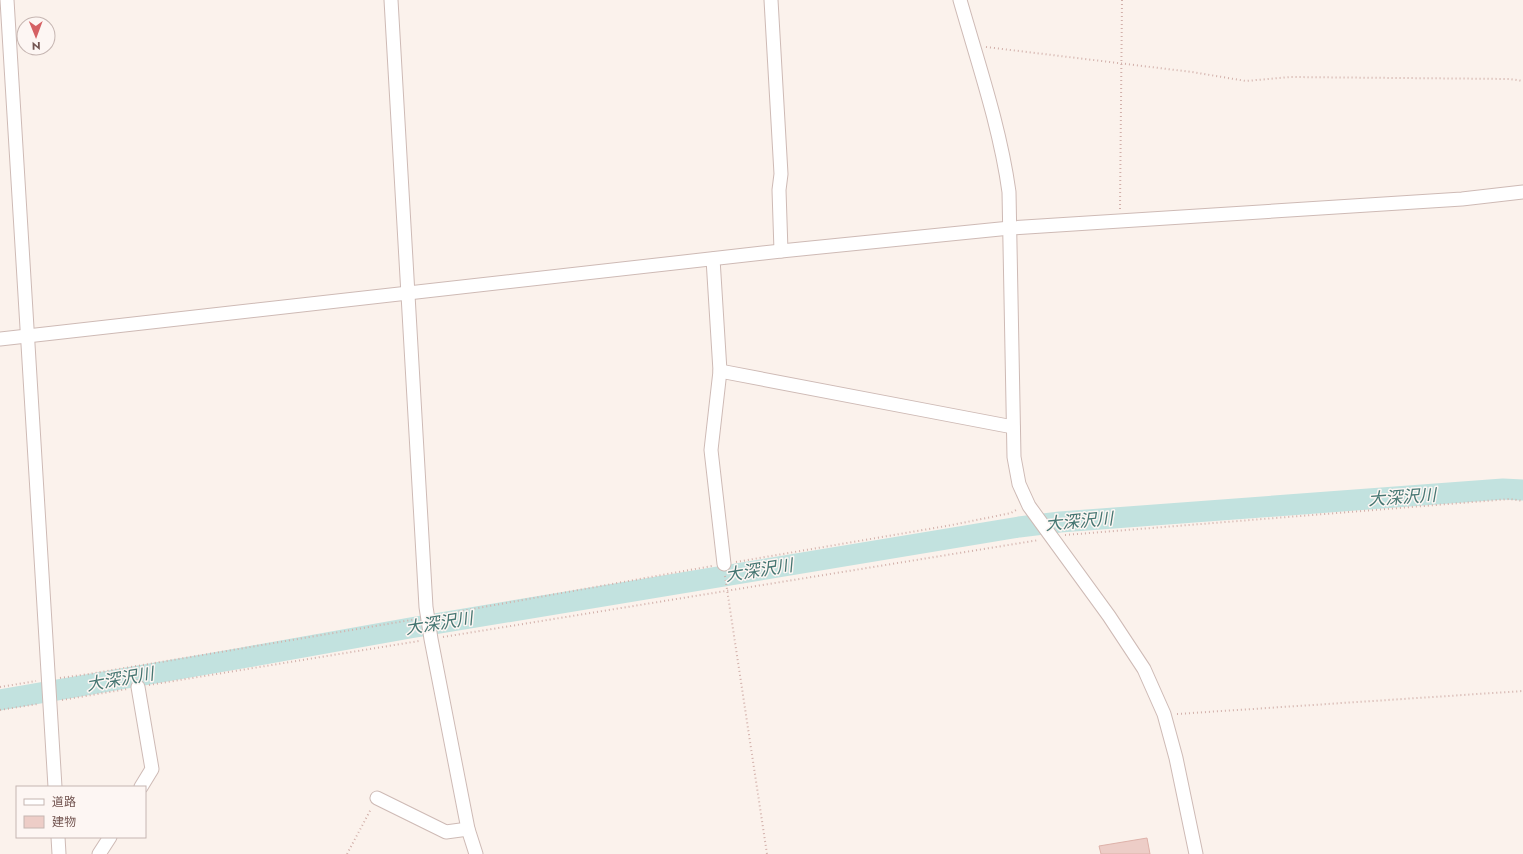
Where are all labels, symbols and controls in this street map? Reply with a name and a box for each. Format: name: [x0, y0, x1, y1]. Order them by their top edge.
north arrow: [16, 16, 56, 56]
text: N: [32, 38, 41, 54]
water label: 大深沢川: [1367, 483, 1439, 511]
water label: 大深沢川: [1044, 506, 1116, 536]
water label: 大深沢川: [724, 553, 796, 587]
water label: 大深沢川: [404, 606, 476, 640]
water label: 大深沢川: [84, 661, 158, 697]
legend: [16, 786, 146, 838]
text: 道路: [52, 793, 76, 811]
text: 建物: [52, 813, 76, 831]

